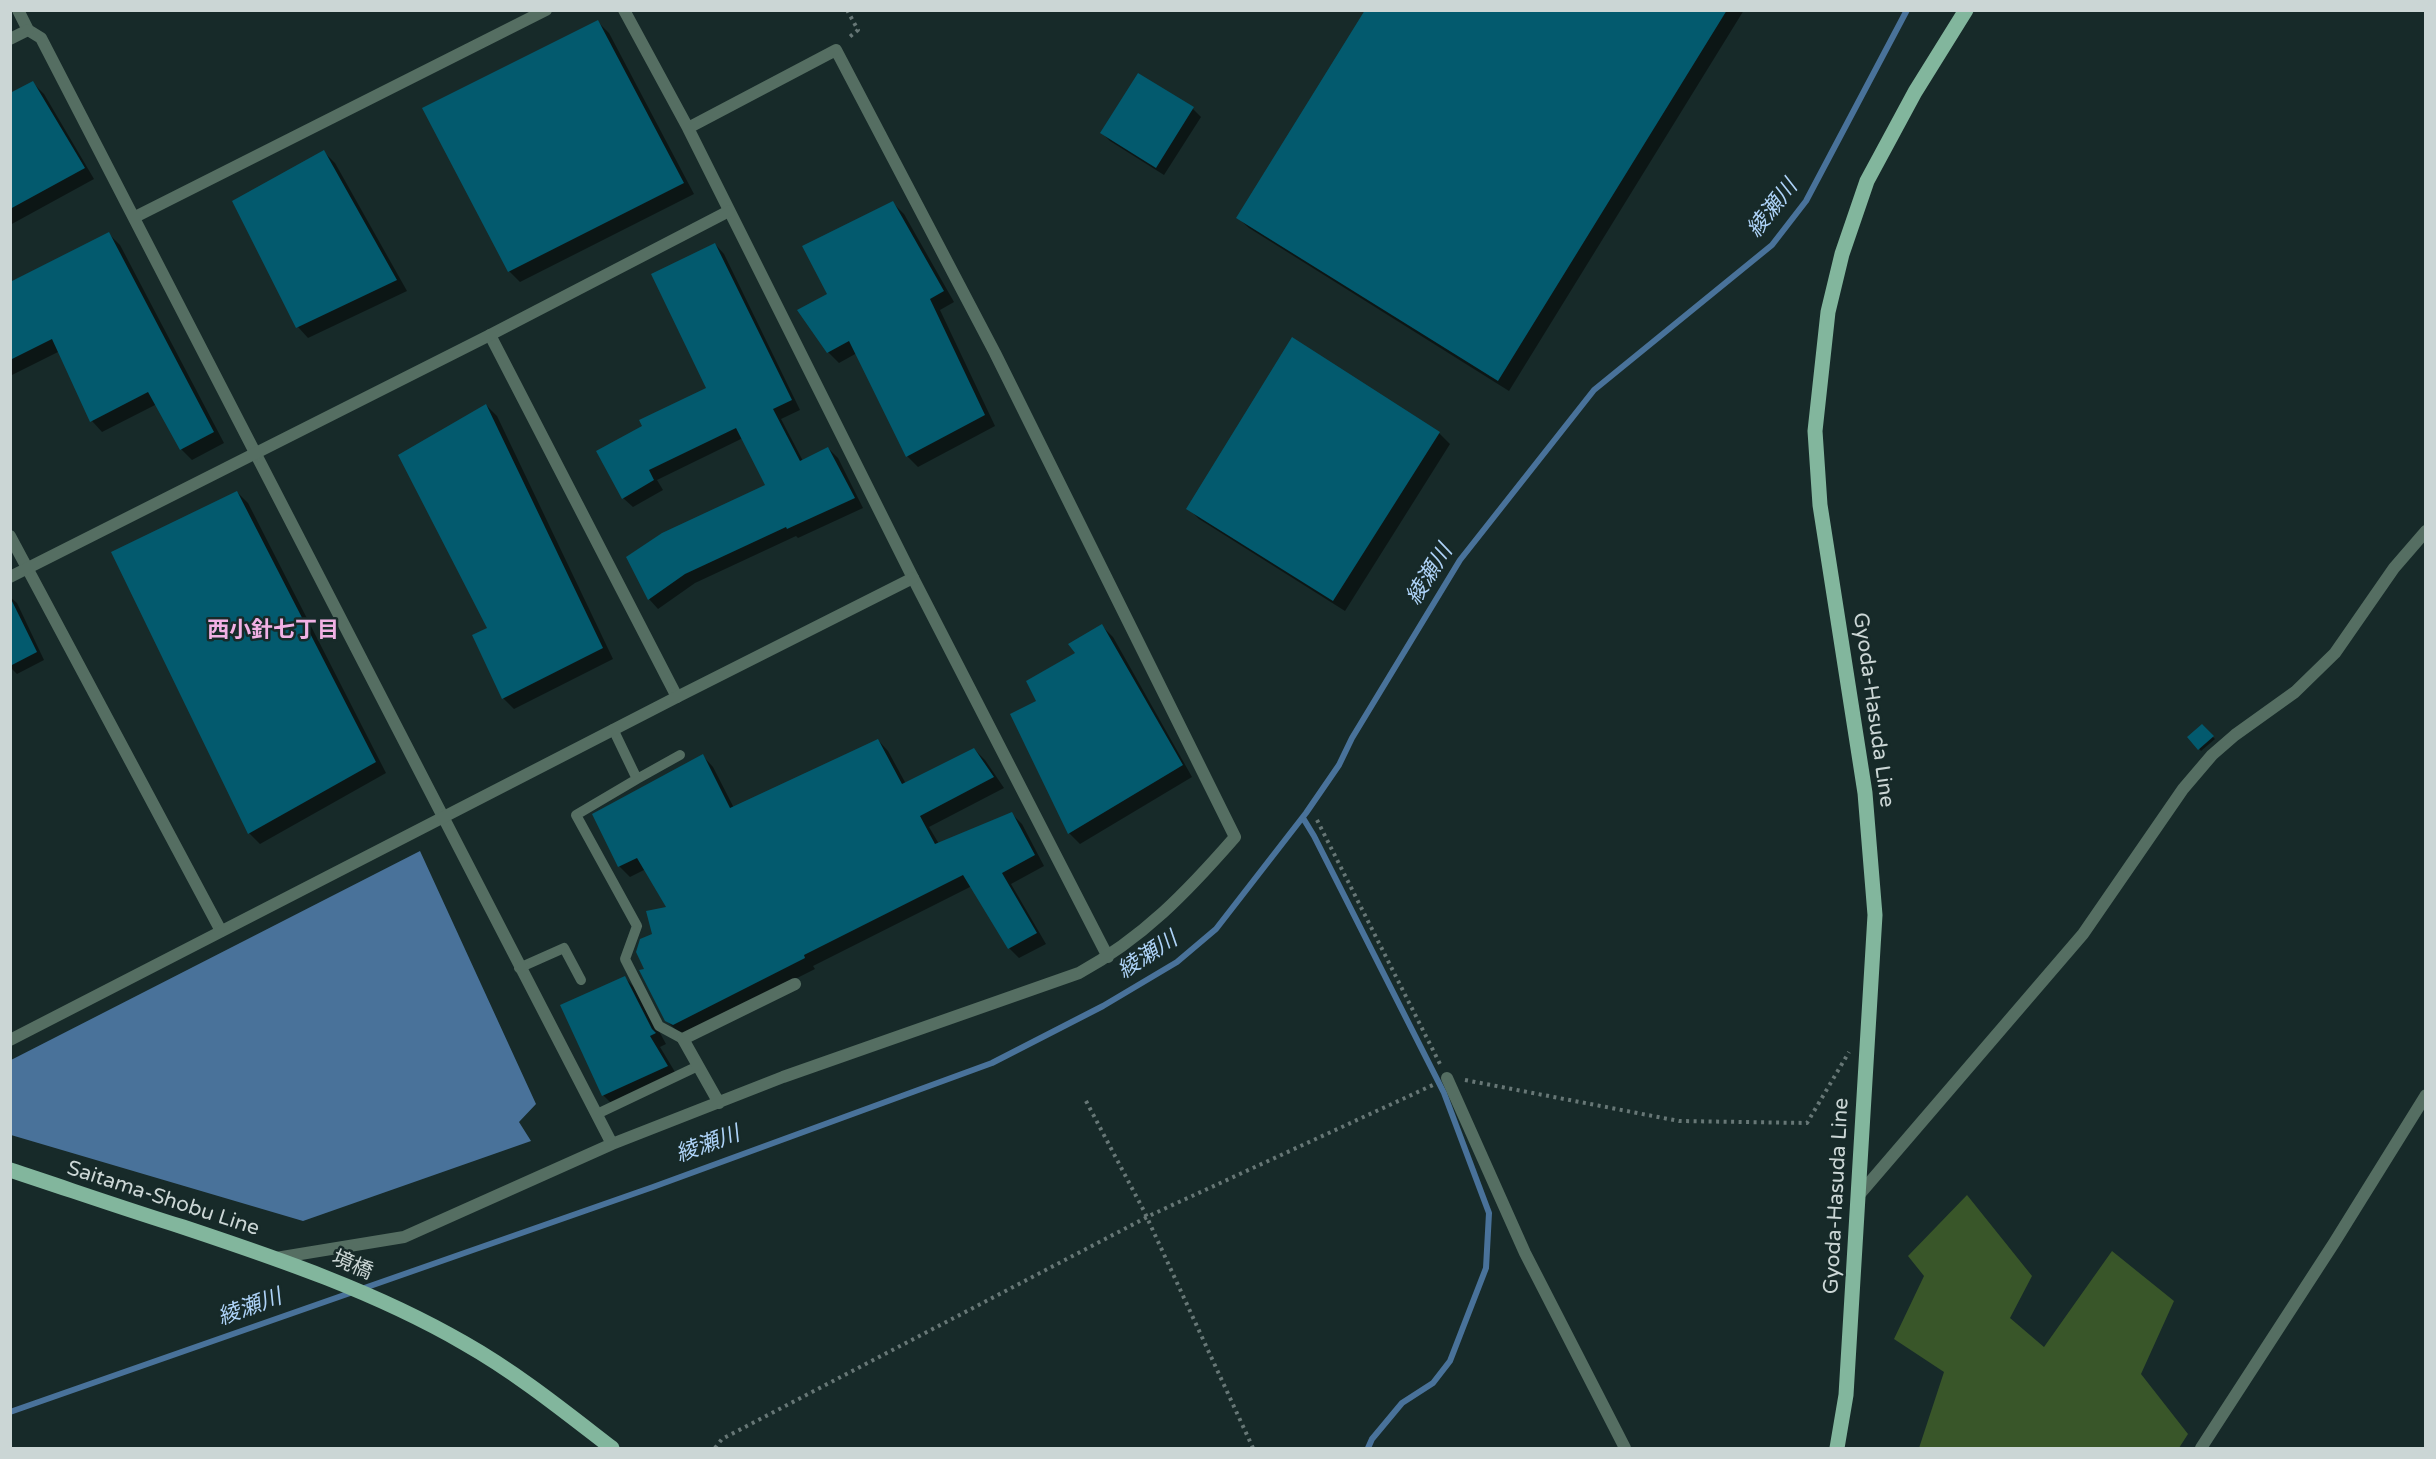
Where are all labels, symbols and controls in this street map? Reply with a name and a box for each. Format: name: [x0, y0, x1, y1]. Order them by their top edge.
water label: 綾瀬川: [1742, 175, 1804, 243]
water label: 綾瀬川: [1401, 540, 1459, 610]
street label: Gyoda-Hasuda Line: [1847, 611, 1899, 809]
district label: 西小針七丁目: [207, 618, 339, 644]
water label: 綾瀬川: [1113, 927, 1183, 985]
street label: Gyoda-Hasuda Line: [1819, 1097, 1855, 1295]
water label: 綾瀬川: [672, 1121, 744, 1169]
street label: Saitama-Shobu Line: [64, 1156, 262, 1242]
street label: 境橋: [328, 1246, 376, 1286]
water label: 綾瀬川: [214, 1284, 286, 1332]

